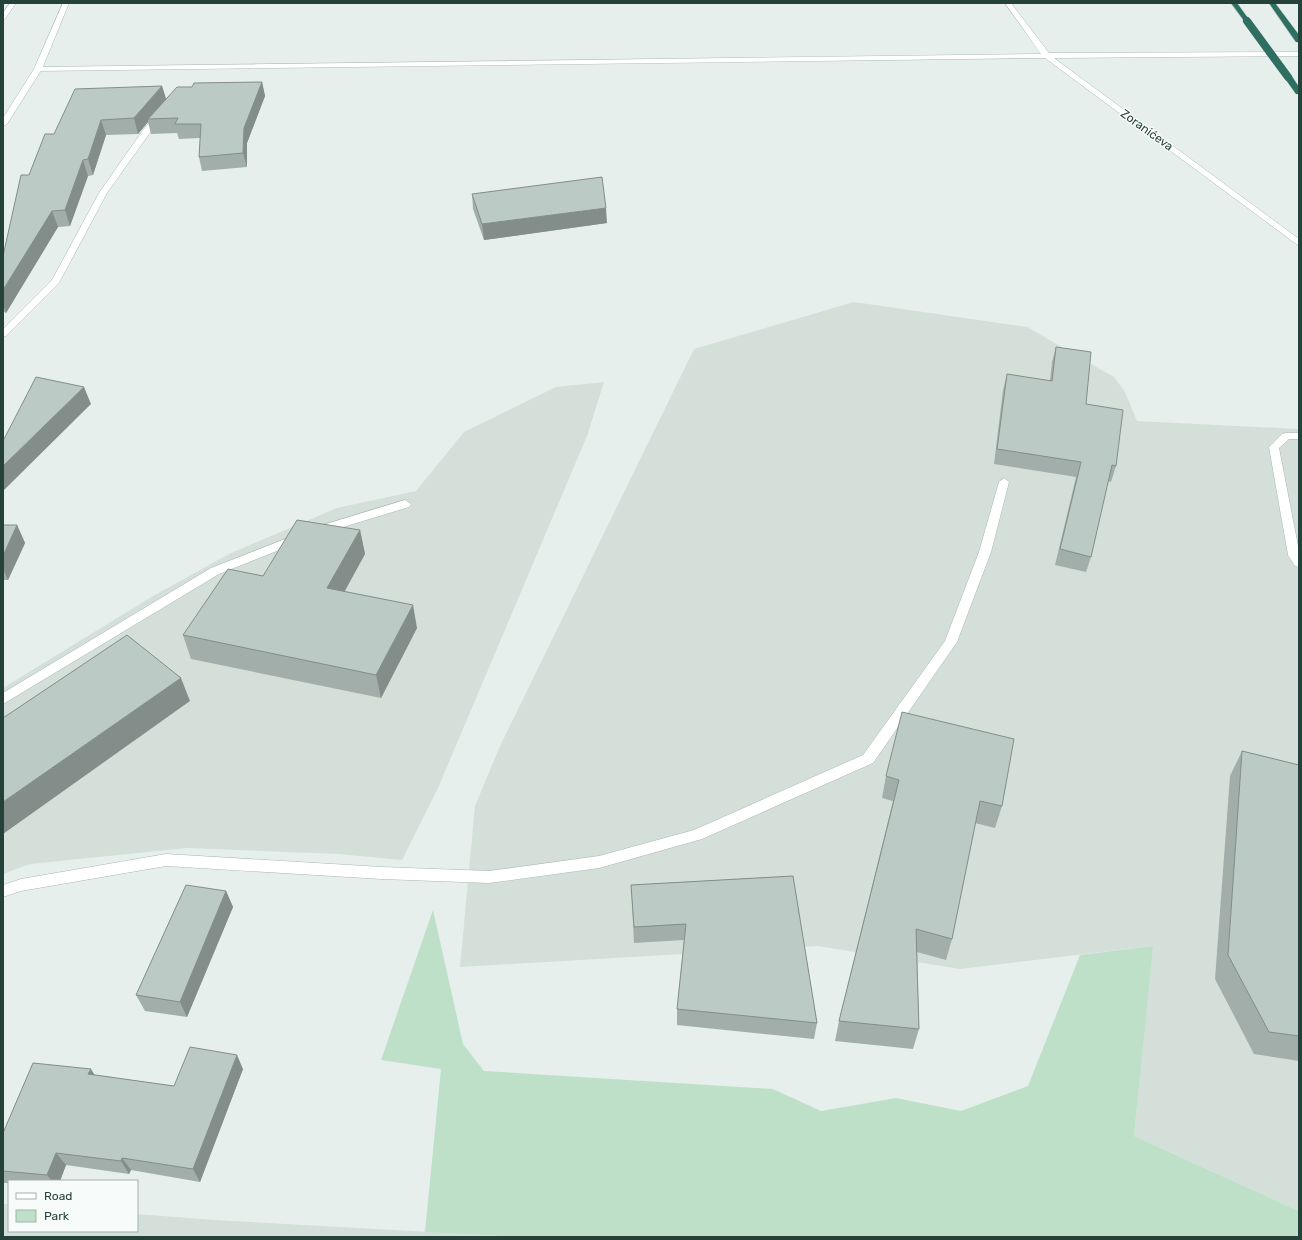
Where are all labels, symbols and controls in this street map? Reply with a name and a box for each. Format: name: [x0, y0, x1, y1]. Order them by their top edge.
street label: Zoranićeva: [1118, 106, 1176, 154]
legend: [8, 1180, 138, 1232]
text: Road: [44, 1189, 72, 1203]
text: Park: [44, 1209, 70, 1223]

